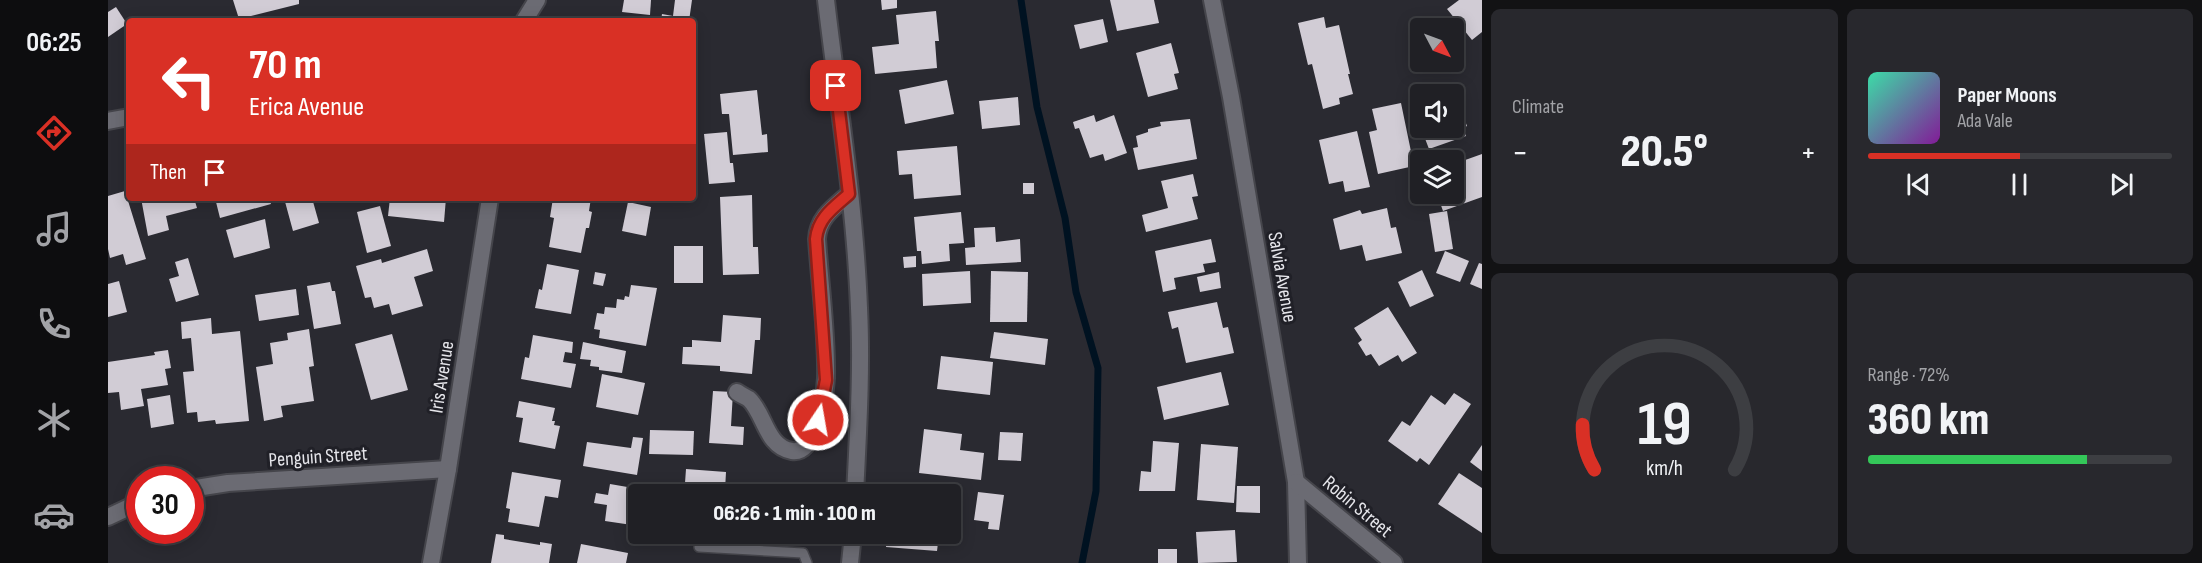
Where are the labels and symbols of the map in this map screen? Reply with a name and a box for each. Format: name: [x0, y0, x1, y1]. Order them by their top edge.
north arrow: [1410, 18, 1464, 72]
pin: [810, 60, 861, 111]
street label: Salvia Avenue: [1262, 230, 1302, 324]
street label: Iris Avenue: [424, 339, 460, 415]
position arrow: [786, 388, 850, 452]
street label: Penguin Street: [268, 442, 368, 472]
speed limit sign: 30: [126, 466, 204, 544]
street label: Robin Street: [1318, 471, 1397, 543]

